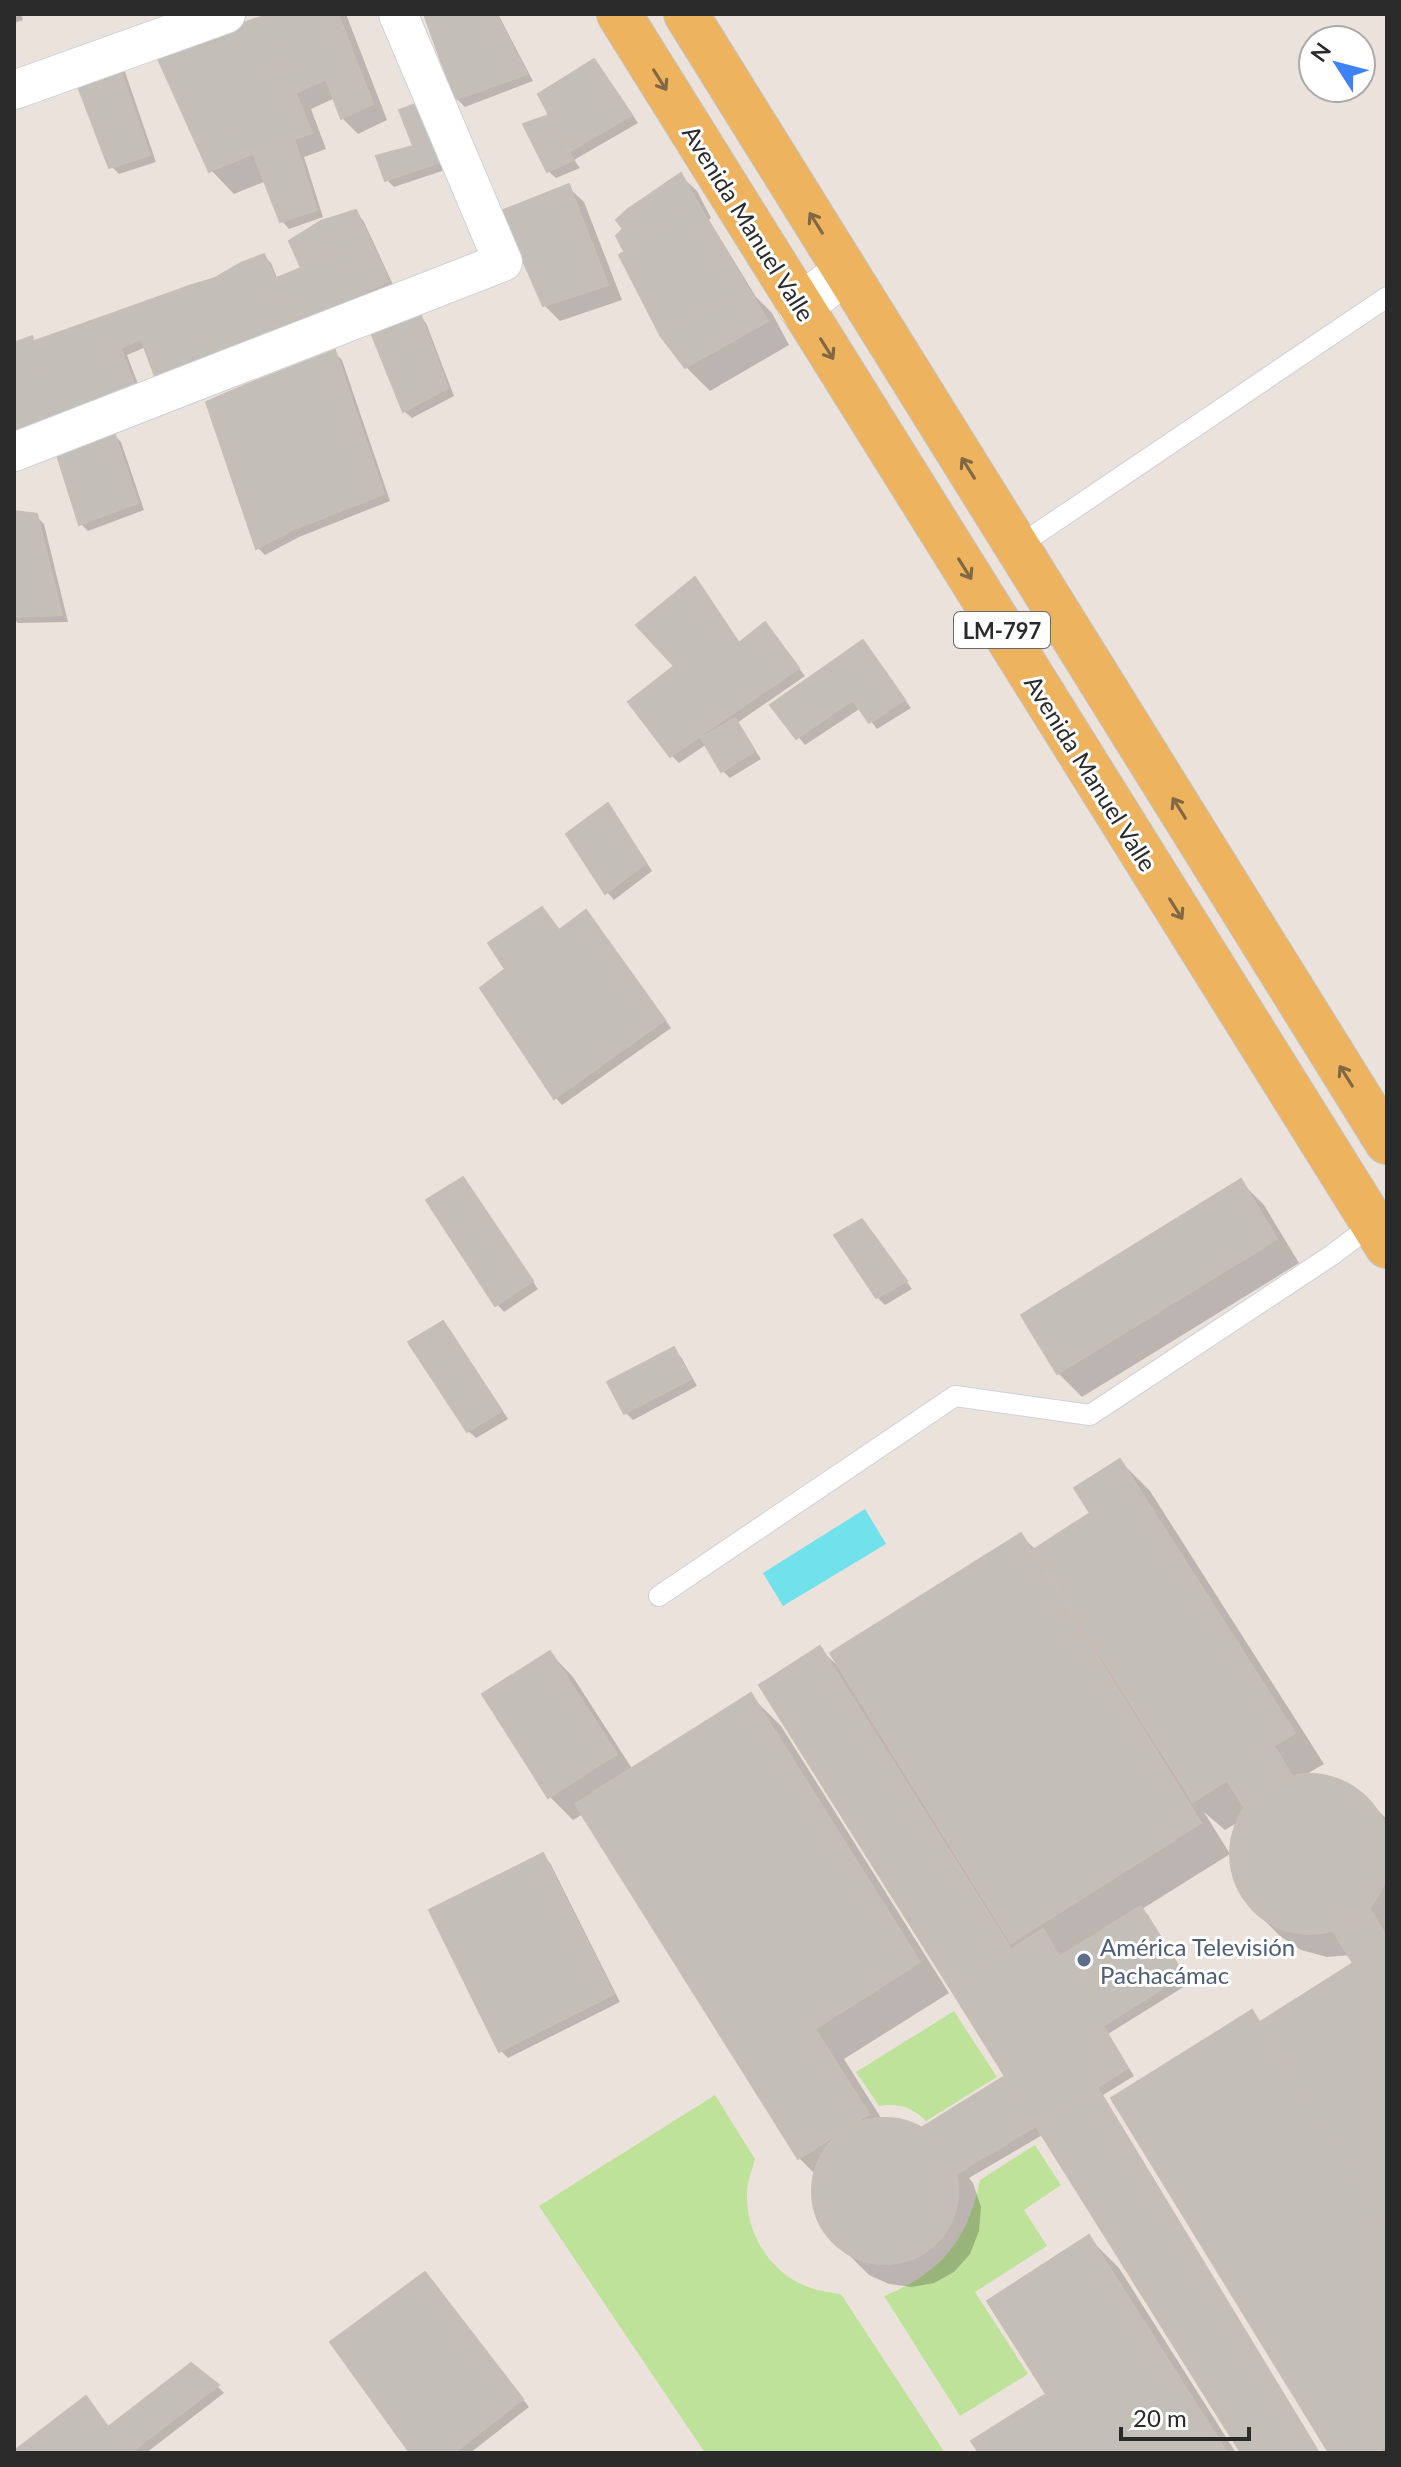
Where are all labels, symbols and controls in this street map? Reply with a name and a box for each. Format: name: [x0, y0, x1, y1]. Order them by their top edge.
north arrow: [1297, 24, 1377, 104]
text: N: [1305, 37, 1336, 67]
one-way arrow: [653, 68, 669, 91]
street label: Avenida Manuel Valle: [677, 120, 821, 326]
one-way arrow: [807, 212, 823, 235]
one-way arrow: [820, 337, 836, 360]
one-way arrow: [960, 457, 976, 480]
one-way arrow: [956, 558, 973, 580]
road number: LM-797: [954, 612, 1050, 648]
street label: Avenida Manuel Valle: [1019, 670, 1163, 876]
one-way arrow: [1171, 797, 1187, 820]
one-way arrow: [1168, 897, 1184, 920]
one-way arrow: [1337, 1065, 1353, 1088]
place label: América Televisión Pachacámac: [1100, 1932, 1295, 1989]
marker: América Televisión Pachacámac: [1075, 1951, 1093, 1969]
scale bar: [1121, 2391, 1249, 2441]
text: 20 m: [1133, 2403, 1187, 2432]

